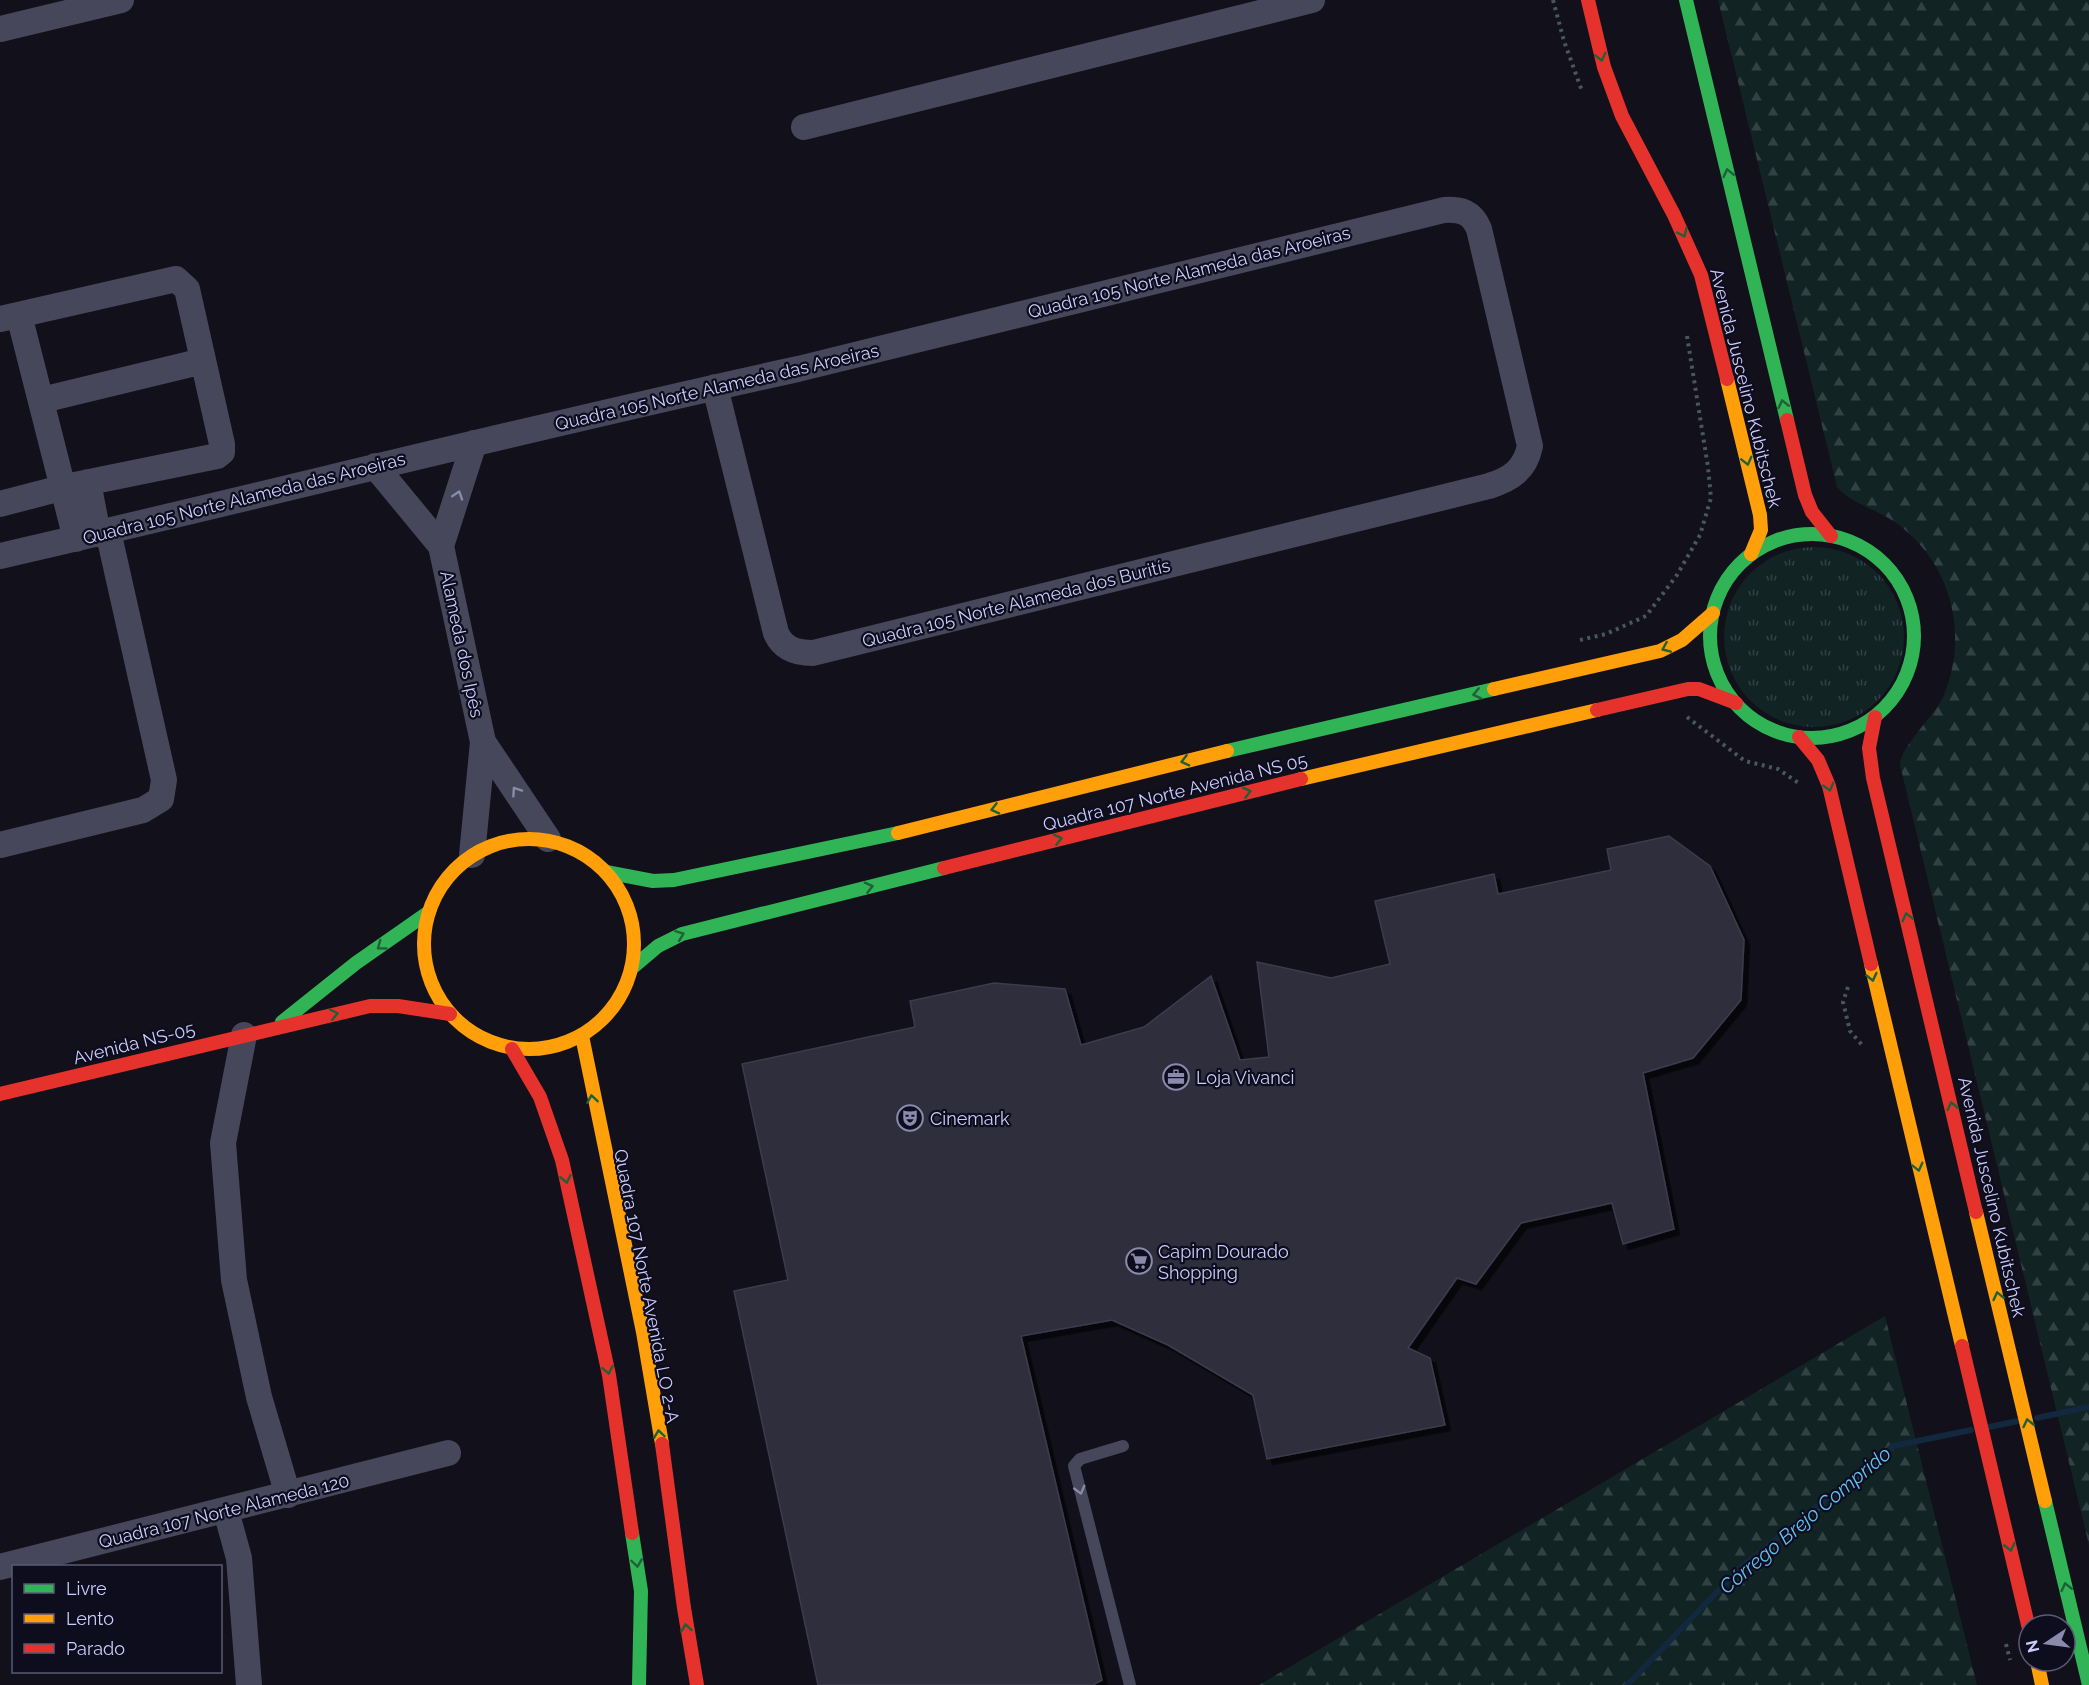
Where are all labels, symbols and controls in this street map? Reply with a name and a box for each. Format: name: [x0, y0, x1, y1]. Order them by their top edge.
one-way arrow: [1594, 52, 1607, 62]
one-way arrow: [1722, 169, 1735, 179]
street label: Quadra 105 Norte Alameda das Aroeiras: [1026, 222, 1353, 322]
one-way arrow: [1675, 227, 1687, 238]
street label: Avenida Juscelino Kubitschek: [1706, 266, 1786, 510]
street label: Quadra 105 Norte Alameda das Aroeiras: [553, 339, 881, 435]
one-way arrow: [1778, 399, 1791, 409]
street label: Quadra 105 Norte Alameda das Aroeiras: [81, 448, 408, 548]
one-way arrow: [1739, 456, 1752, 466]
one-way arrow: [450, 490, 463, 501]
street label: Quadra 105 Norte Alameda dos Buritís: [860, 554, 1172, 651]
street label: Alameda dos Ipês: [436, 569, 488, 720]
one-way arrow: [1662, 641, 1673, 653]
one-way arrow: [1472, 687, 1482, 700]
street label: Quadra 107 Norte Avenida NS 05: [1041, 749, 1309, 835]
one-way arrow: [1180, 754, 1190, 767]
one-way arrow: [1821, 782, 1834, 792]
one-way arrow: [511, 787, 523, 797]
one-way arrow: [1241, 787, 1252, 799]
one-way arrow: [991, 801, 1001, 814]
one-way arrow: [1053, 834, 1063, 847]
one-way arrow: [864, 881, 874, 894]
one-way arrow: [1901, 912, 1914, 922]
one-way arrow: [674, 930, 685, 943]
one-way arrow: [377, 939, 388, 950]
one-way arrow: [1865, 972, 1878, 982]
one-way arrow: [328, 1008, 338, 1021]
street label: Avenida NS-05: [71, 1018, 197, 1068]
office icon: Loja Vivanci: [1161, 1062, 1191, 1092]
place label: Loja Vivanci: [1196, 1067, 1294, 1088]
street label: Avenida Juscelino Kubitschek: [1954, 1075, 2030, 1320]
one-way arrow: [587, 1095, 599, 1104]
one-way arrow: [1947, 1102, 1960, 1112]
theatre icon: Cinemark: [895, 1103, 925, 1133]
place label: Cinemark: [930, 1108, 1010, 1129]
street label: Quadra 107 Norte Avenida LO 2-A: [610, 1147, 684, 1425]
one-way arrow: [1911, 1161, 1924, 1171]
one-way arrow: [559, 1174, 572, 1184]
place label: Capim Dourado Shopping: [1158, 1241, 1289, 1283]
supermarket icon: Capim Dourado Shopping: [1124, 1246, 1154, 1276]
one-way arrow: [1992, 1291, 2005, 1301]
one-way arrow: [601, 1364, 614, 1374]
one-way arrow: [2022, 1418, 2035, 1428]
one-way arrow: [653, 1430, 666, 1439]
water label: Córrego Brejo Comprido: [1714, 1441, 1896, 1599]
street label: Quadra 107 Norte Alameda 120: [96, 1470, 352, 1552]
one-way arrow: [1072, 1485, 1085, 1495]
one-way arrow: [2002, 1542, 2015, 1552]
one-way arrow: [630, 1558, 642, 1567]
legend: [12, 1565, 222, 1673]
text: Livre: [66, 1578, 107, 1599]
one-way arrow: [2060, 1582, 2073, 1592]
text: Lento: [66, 1608, 114, 1629]
north arrow: [2017, 1613, 2077, 1673]
one-way arrow: [680, 1623, 692, 1632]
text: Parado: [66, 1638, 125, 1659]
text: N: [2022, 1638, 2044, 1654]

